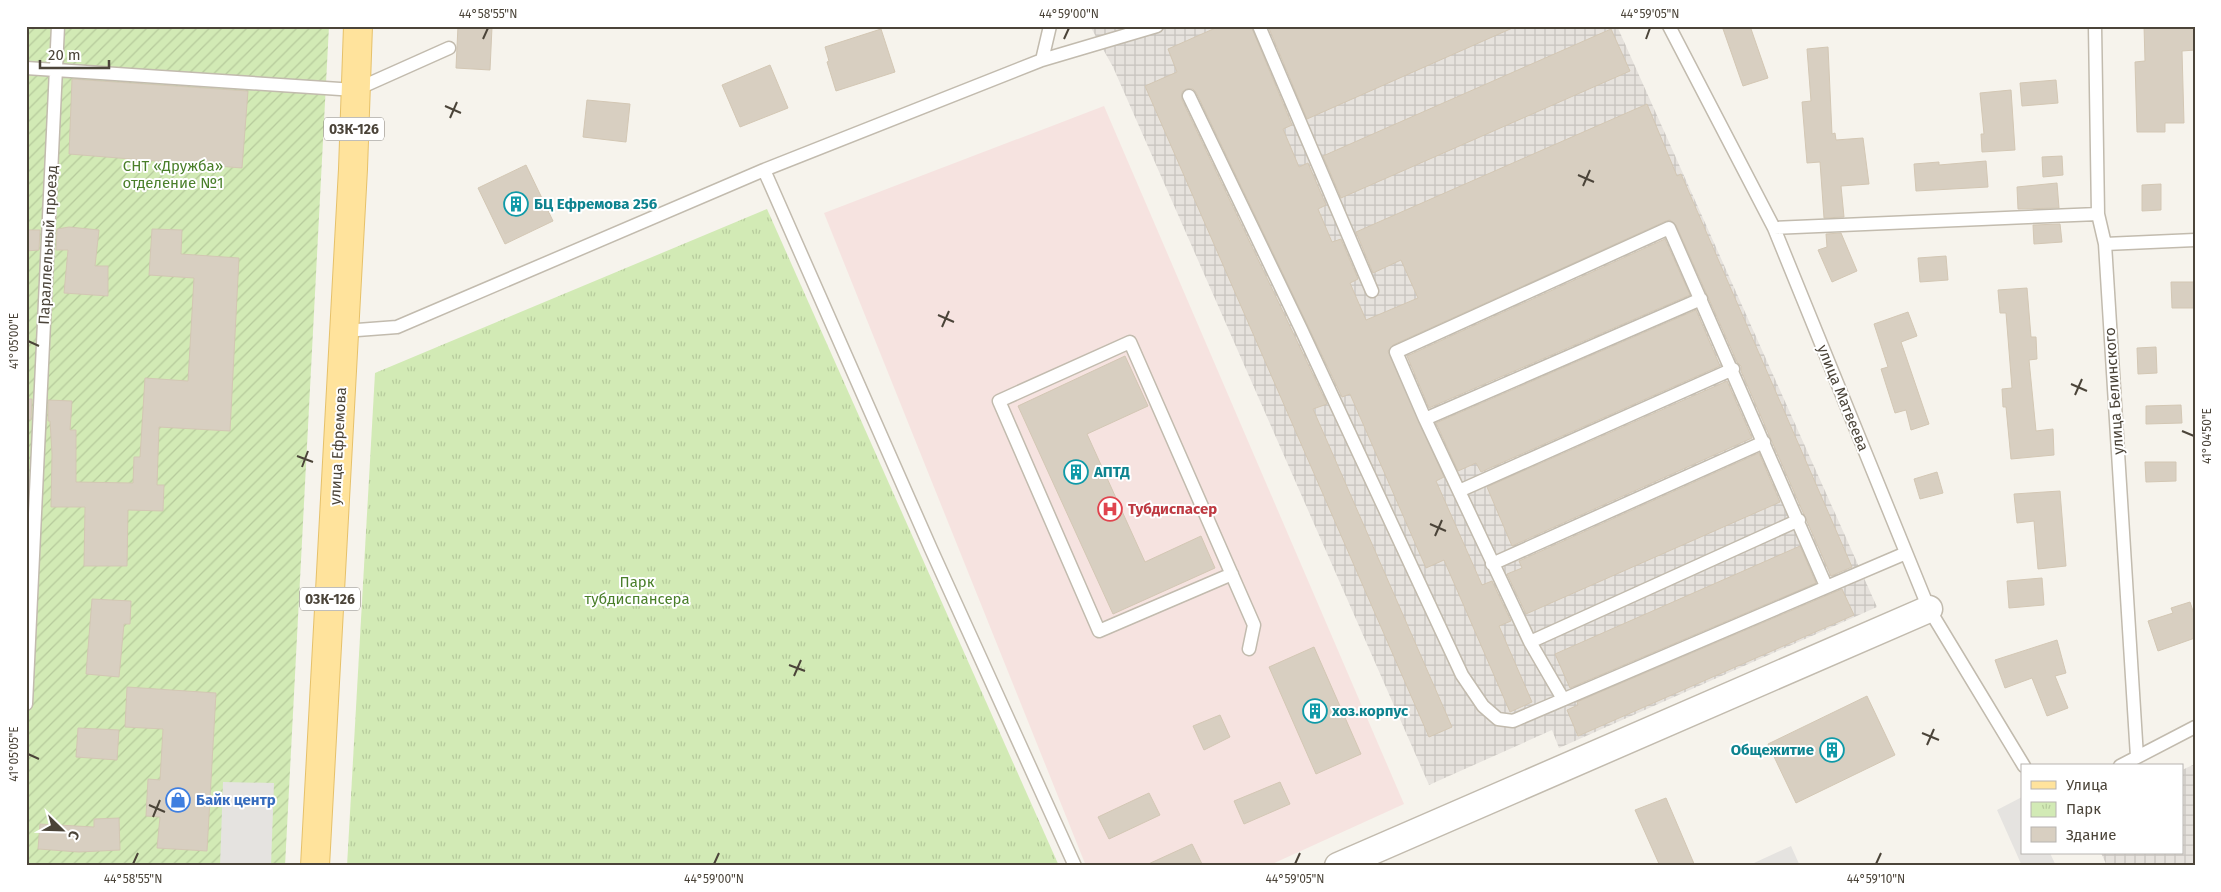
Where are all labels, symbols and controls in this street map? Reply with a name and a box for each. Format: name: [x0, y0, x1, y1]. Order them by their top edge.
text: 44°58'55"N: [459, 7, 517, 21]
text: 44°59'00"N: [1039, 7, 1099, 21]
text: 44°59'05"N: [1620, 7, 1680, 21]
scale bar: [40, 38, 109, 70]
text: 20 m: [48, 46, 81, 64]
road number: 03К-126: [324, 118, 384, 140]
park label: СНТ «Дружба» отделение №1: [123, 157, 223, 192]
street label: Параллельный проезд: [35, 165, 61, 325]
building icon: БЦ Ефремова 256: [503, 191, 529, 217]
place label: БЦ Ефремова 256: [534, 195, 658, 213]
text: 41°05'00"E: [7, 313, 21, 369]
street label: улица Белинского: [2101, 327, 2127, 455]
street label: улица Матвеева: [1813, 342, 1873, 454]
street label: улица Ефремова: [326, 387, 350, 505]
text: 41°04'50"E: [2200, 408, 2214, 464]
building icon: АПТД: [1063, 459, 1089, 485]
place label: АПТД: [1093, 463, 1130, 481]
hospital icon: Тубдиспасер: [1097, 496, 1123, 522]
place label: Тубдиспасер: [1128, 500, 1217, 518]
park label: Парк тубдиспансера: [584, 573, 690, 608]
road number: 03К-126: [300, 588, 360, 610]
building icon: хоз.корпус: [1302, 698, 1328, 724]
place label: хоз.корпус: [1331, 702, 1409, 720]
text: 41°05'05"E: [7, 726, 21, 782]
building icon: Общежитие: [1819, 737, 1845, 763]
place label: Общежитие: [1731, 741, 1814, 759]
legend: [2021, 764, 2184, 854]
text: Улица: [2066, 776, 2108, 794]
shop icon: Байк центр: [165, 787, 191, 813]
place label: Байк центр: [196, 791, 276, 809]
text: Парк: [2066, 800, 2101, 818]
north arrow: [38, 804, 88, 854]
text: Здание: [2066, 826, 2116, 844]
text: С: [64, 828, 83, 842]
text: 44°58'55"N: [104, 872, 162, 886]
text: 44°59'00"N: [684, 872, 744, 886]
text: 44°59'05"N: [1265, 872, 1325, 886]
text: 44°59'10"N: [1847, 872, 1905, 886]

